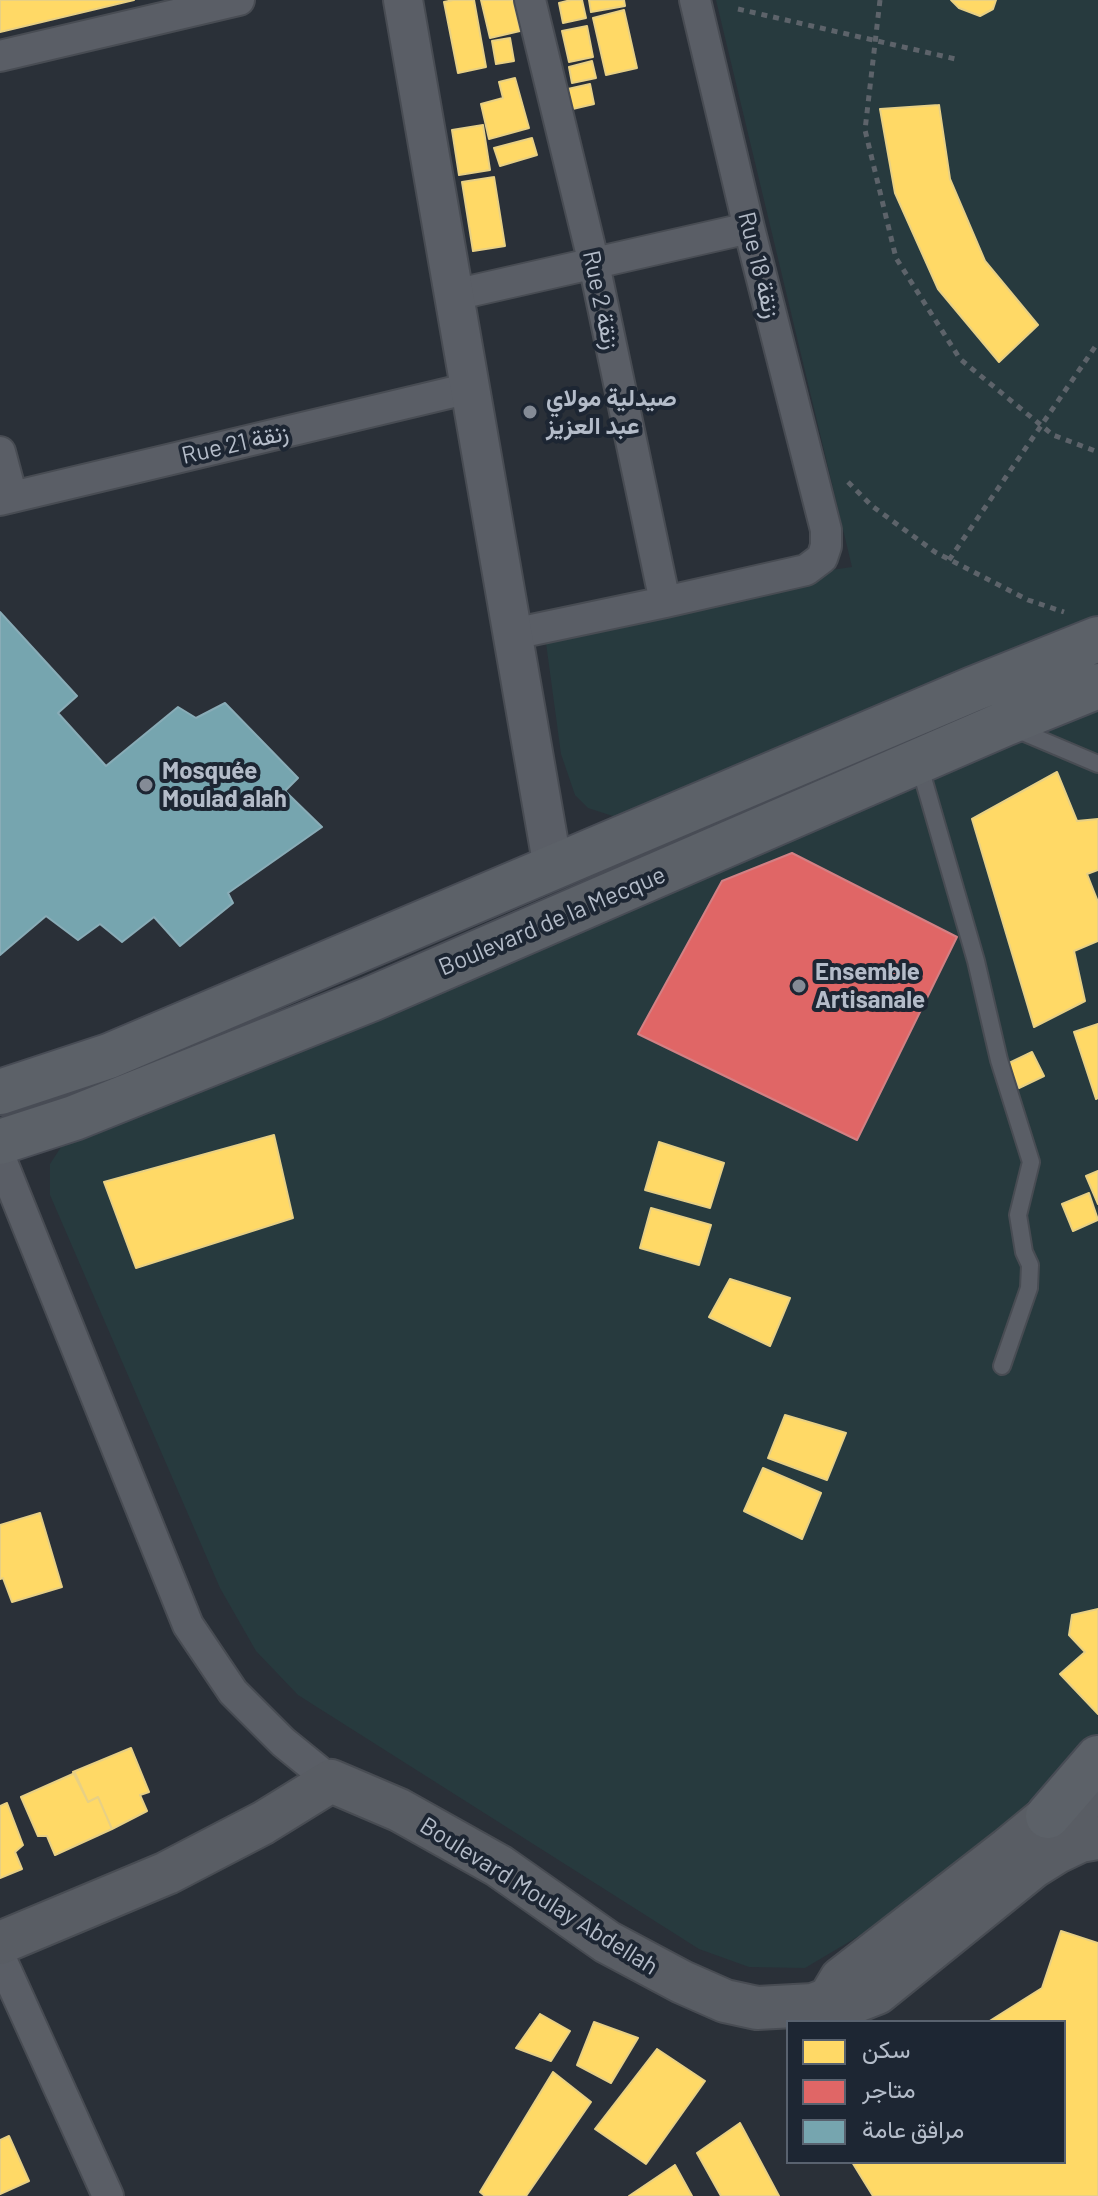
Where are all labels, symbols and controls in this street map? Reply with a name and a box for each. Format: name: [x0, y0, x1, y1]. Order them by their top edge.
street label: Rue 18 زنقة: [732, 209, 786, 321]
street label: Rue 2 زنقة: [576, 248, 626, 352]
place label: صيدلية مولاي عبد العزيز: [546, 384, 677, 440]
marker: صيدلية مولاي عبد العزيز: [521, 403, 539, 421]
street label: Rue 21 زنقة: [179, 418, 291, 470]
place label: Mosquée Moulad alah: [162, 757, 287, 813]
marker: Mosquée Moulad alah: [137, 776, 155, 794]
street label: Boulevard de la Mecque: [434, 860, 670, 982]
place label: Ensemble Artisanale: [815, 958, 925, 1014]
marker: Ensemble Artisanale: [790, 977, 808, 995]
street label: Boulevard Moulay Abdellah: [415, 1811, 663, 1981]
legend: [786, 2020, 1066, 2164]
text: سكن: [862, 2034, 911, 2063]
text: متاجر: [862, 2074, 916, 2103]
text: مرافق عامة: [862, 2114, 964, 2143]

